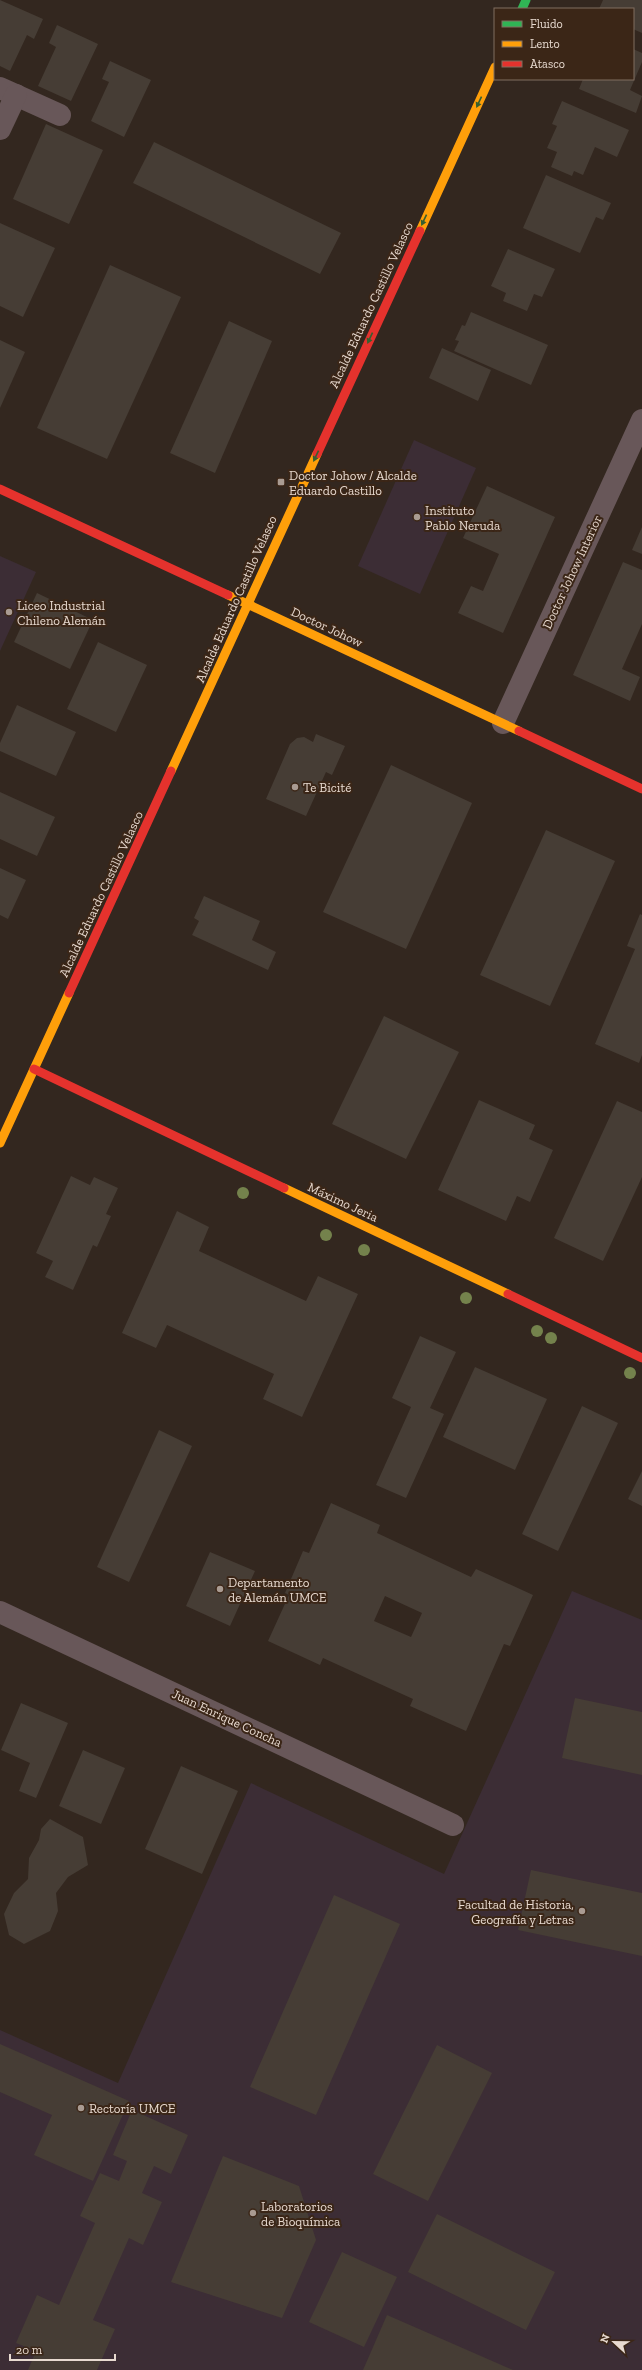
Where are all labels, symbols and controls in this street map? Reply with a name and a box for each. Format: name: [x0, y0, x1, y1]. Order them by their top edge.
legend: [494, 8, 634, 80]
text: Fluido: [530, 17, 563, 31]
text: Lento: [530, 37, 560, 51]
text: Atasco: [530, 57, 565, 71]
one-way arrow: [476, 96, 482, 108]
one-way arrow: [421, 215, 427, 226]
street label: Alcalde Eduardo Castillo Velasco: [326, 219, 416, 390]
one-way arrow: [367, 333, 373, 344]
one-way arrow: [313, 451, 319, 462]
place label: Doctor Johow / Alcalde Eduardo Castillo: [289, 468, 417, 498]
marker: Doctor Johow / Alcalde Eduardo Castillo: [276, 477, 286, 487]
place label: Instituto Pablo Neruda: [425, 503, 501, 533]
marker: Instituto Pablo Neruda: [412, 512, 422, 522]
street label: Alcalde Eduardo Castillo Velasco: [192, 513, 280, 685]
street label: Doctor Johow Interior: [539, 513, 605, 631]
place label: Liceo Industrial Chileno Alemán: [17, 598, 106, 628]
street label: Doctor Johow: [289, 604, 365, 650]
marker: Liceo Industrial Chileno Alemán: [4, 607, 14, 617]
place label: Te Bicité: [303, 780, 351, 795]
marker: Te Bicité: [290, 782, 300, 792]
street label: Alcalde Eduardo Castillo Velasco: [56, 808, 146, 979]
street label: Máximo Jeria: [306, 1179, 381, 1225]
place label: Departamento de Alemán UMCE: [228, 1575, 327, 1605]
marker: Departamento de Alemán UMCE: [215, 1584, 225, 1594]
street label: Juan Enrique Concha: [170, 1686, 285, 1750]
place label: Facultad de Historia, Geografía y Letras: [458, 1897, 574, 1927]
marker: Facultad de Historia, Geografía y Letras: [577, 1906, 587, 1916]
place label: Rectoría UMCE: [89, 2101, 176, 2116]
marker: Rectoría UMCE: [76, 2103, 86, 2113]
place label: Laboratorios de Bioquímica: [261, 2199, 341, 2229]
marker: Laboratorios de Bioquímica: [248, 2208, 258, 2218]
north arrow: [594, 2322, 634, 2362]
text: N: [598, 2332, 613, 2345]
scale bar: [10, 2336, 115, 2362]
text: 20 m: [16, 2343, 43, 2357]

